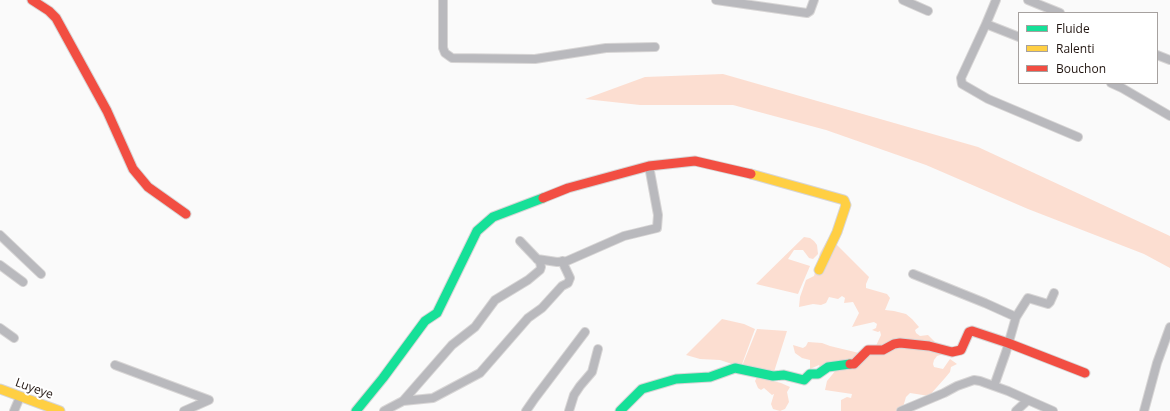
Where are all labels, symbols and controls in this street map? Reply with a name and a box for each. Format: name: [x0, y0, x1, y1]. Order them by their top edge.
legend: [1018, 12, 1158, 84]
text: Fluide: [1056, 20, 1090, 37]
text: Ralenti: [1056, 40, 1095, 57]
text: Bouchon: [1056, 60, 1106, 77]
street label: Luyeye: [13, 376, 55, 402]

